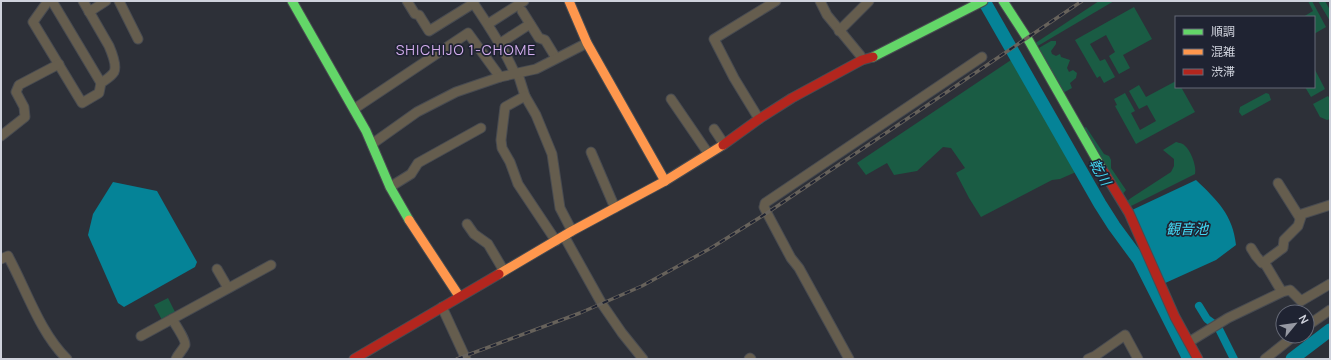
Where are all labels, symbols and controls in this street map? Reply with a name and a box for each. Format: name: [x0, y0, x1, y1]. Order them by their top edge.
legend: [1175, 16, 1315, 88]
text: 順調: [1211, 23, 1235, 40]
district label: SHICHIJO 1-CHOME: [396, 40, 536, 59]
text: 混雑: [1211, 43, 1235, 60]
text: 渋滞: [1211, 63, 1235, 80]
water label: 乾川: [1085, 155, 1117, 190]
water label: 観音池: [1166, 219, 1210, 238]
north arrow: [1275, 304, 1315, 344]
text: N: [1296, 312, 1313, 326]

